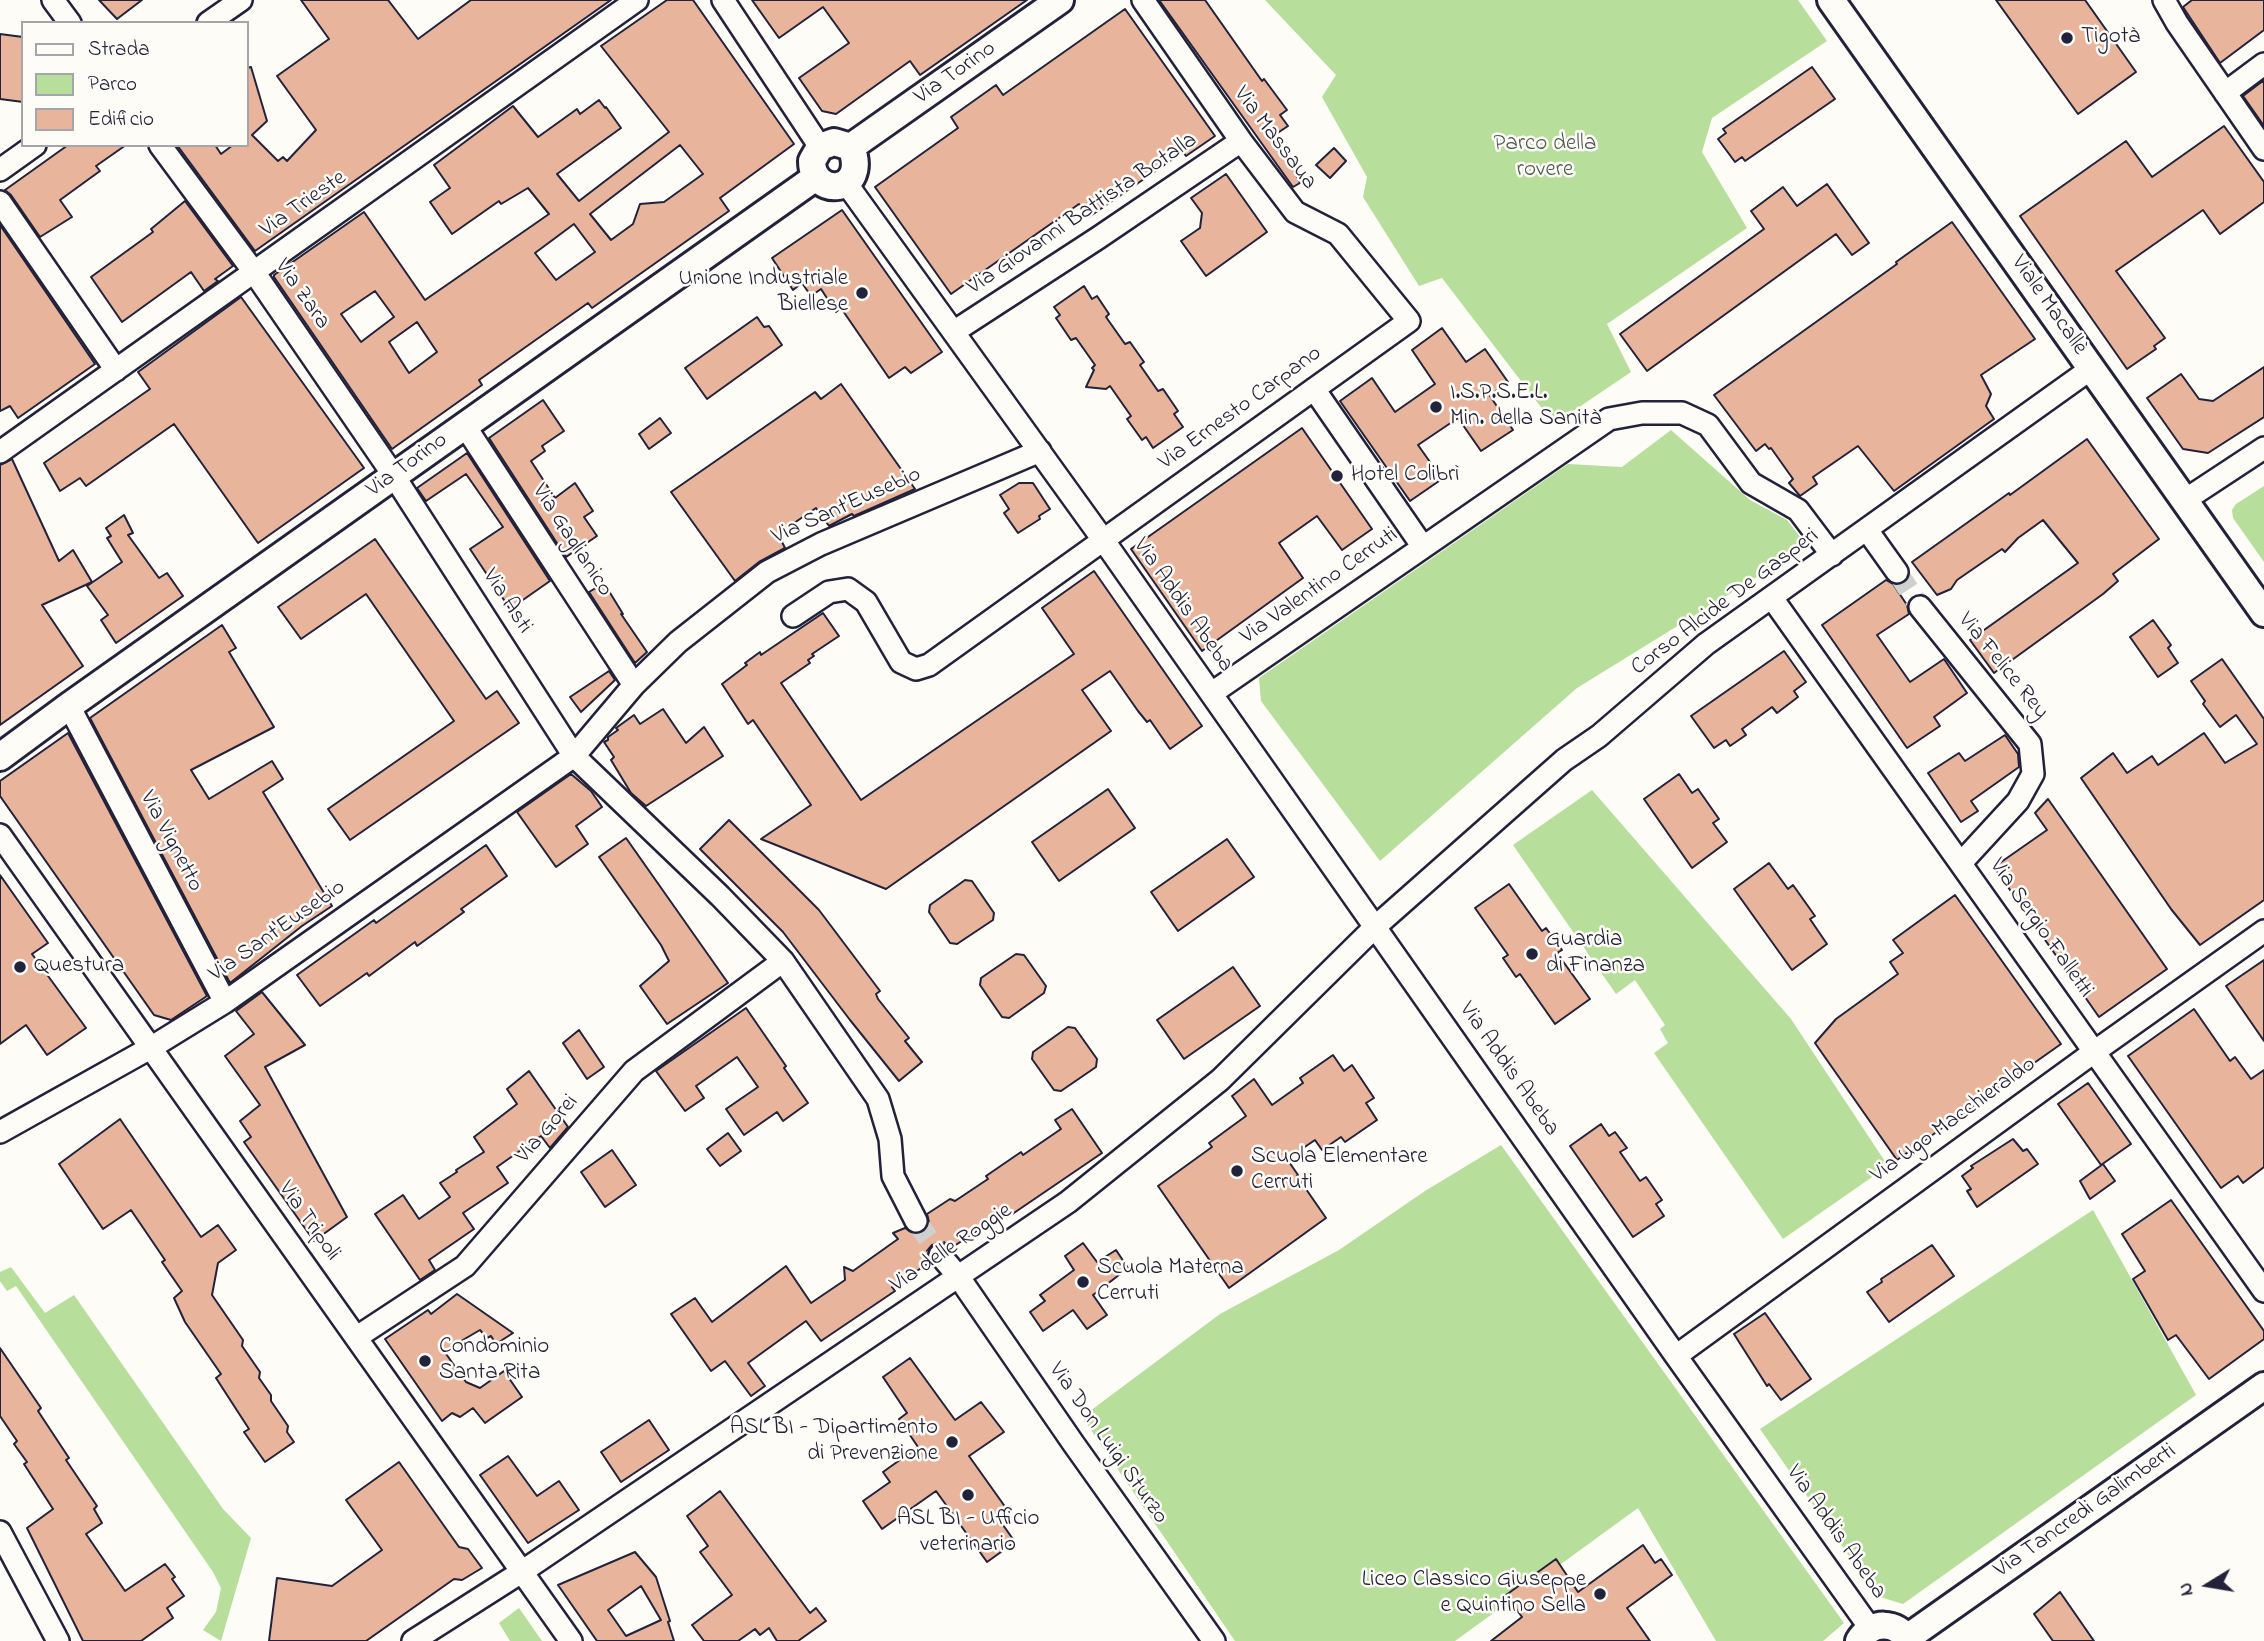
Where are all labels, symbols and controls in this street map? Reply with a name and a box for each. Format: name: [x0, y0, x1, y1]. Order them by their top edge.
legend: [21, 21, 248, 147]
place label: Tigotà: [2081, 24, 2140, 52]
marker: Tigotà: [2059, 30, 2075, 46]
text: Strada: [88, 35, 150, 65]
street label: Via Torino: [910, 36, 1002, 112]
text: Parco: [88, 70, 137, 100]
street label: Via Massaua: [1226, 82, 1322, 196]
text: Edificio: [88, 105, 154, 135]
street label: Via Giovanni Battista Botalla: [963, 128, 1203, 302]
park label: Parco della rovere: [1494, 131, 1596, 185]
street label: Via Trieste: [256, 165, 352, 245]
street label: Viale Macallè: [2004, 251, 2092, 361]
street label: Via Zara: [267, 255, 335, 335]
place label: Unione Industriale Biellese: [679, 266, 848, 320]
marker: Unione Industriale Biellese: [854, 285, 870, 301]
street label: Via Ernesto Carpano: [1154, 341, 1328, 477]
place label: I.S.P.S.E.L. Min. della Sanità: [1450, 380, 1601, 434]
marker: I.S.P.S.E.L. Min. della Sanità: [1428, 399, 1444, 415]
street label: Via Torino: [362, 427, 454, 505]
street label: Via Sant'Eusebio: [768, 462, 926, 552]
place label: Hotel Colibrì: [1351, 462, 1459, 490]
marker: Hotel Colibrì: [1329, 468, 1345, 484]
street label: Via Gaglianico: [524, 480, 618, 602]
street label: Via Valentino Cerruti: [1236, 522, 1404, 652]
street label: Corso Alcide De Gasperi: [1627, 523, 1825, 683]
street label: Via Addis Abeba: [1126, 534, 1238, 678]
street label: Via Asti: [475, 564, 537, 640]
street label: Via Felice Rey: [1951, 608, 2053, 726]
street label: Via Vignetto: [132, 787, 208, 897]
street label: Via Sergio Falletti: [1982, 854, 2098, 1004]
street label: Via Sant'Eusebio: [204, 875, 352, 989]
place label: Guardia di Finanza: [1546, 927, 1645, 981]
marker: Guardia di Finanza: [1524, 946, 1540, 962]
place label: Questura: [34, 953, 124, 981]
marker: Questura: [12, 959, 28, 975]
street label: Via Addis Abeba: [1452, 998, 1564, 1142]
street label: Via Ugo Macchieraldo: [1866, 1052, 2042, 1190]
street label: Via Gorei: [511, 1090, 585, 1170]
place label: Scuola Elementare Cerruti: [1251, 1144, 1428, 1198]
marker: Scuola Elementare Cerruti: [1229, 1163, 1245, 1179]
street label: Via Tripoli: [271, 1177, 345, 1267]
street label: Via delle Roggie: [886, 1198, 1018, 1300]
place label: Scuola Materna Cerruti: [1097, 1255, 1244, 1309]
marker: Scuola Materna Cerruti: [1075, 1274, 1091, 1290]
place label: Condominio Santa Rita: [439, 1334, 549, 1388]
marker: Condominio Santa Rita: [417, 1353, 433, 1369]
street label: Via Don Luigi Sturzo: [1041, 1358, 1173, 1530]
place label: ASL BI - Dipartimento di Prevenzione: [730, 1415, 938, 1469]
marker: ASL BI - Dipartimento di Prevenzione: [944, 1434, 960, 1450]
street label: Via Tancredi Galimberti: [1990, 1439, 2182, 1585]
street label: Via Addis Abeba: [1779, 1461, 1891, 1605]
marker: ASL BI - Ufficio veterinario: [960, 1487, 976, 1503]
place label: ASL BI - Ufficio veterinario: [897, 1506, 1039, 1560]
north arrow: [2173, 1550, 2243, 1620]
place label: Liceo Classico Giuseppe e Quintino Sella: [1362, 1567, 1586, 1621]
text: N: [2172, 1580, 2201, 1598]
marker: Liceo Classico Giuseppe e Quintino Sella: [1592, 1586, 1608, 1602]

